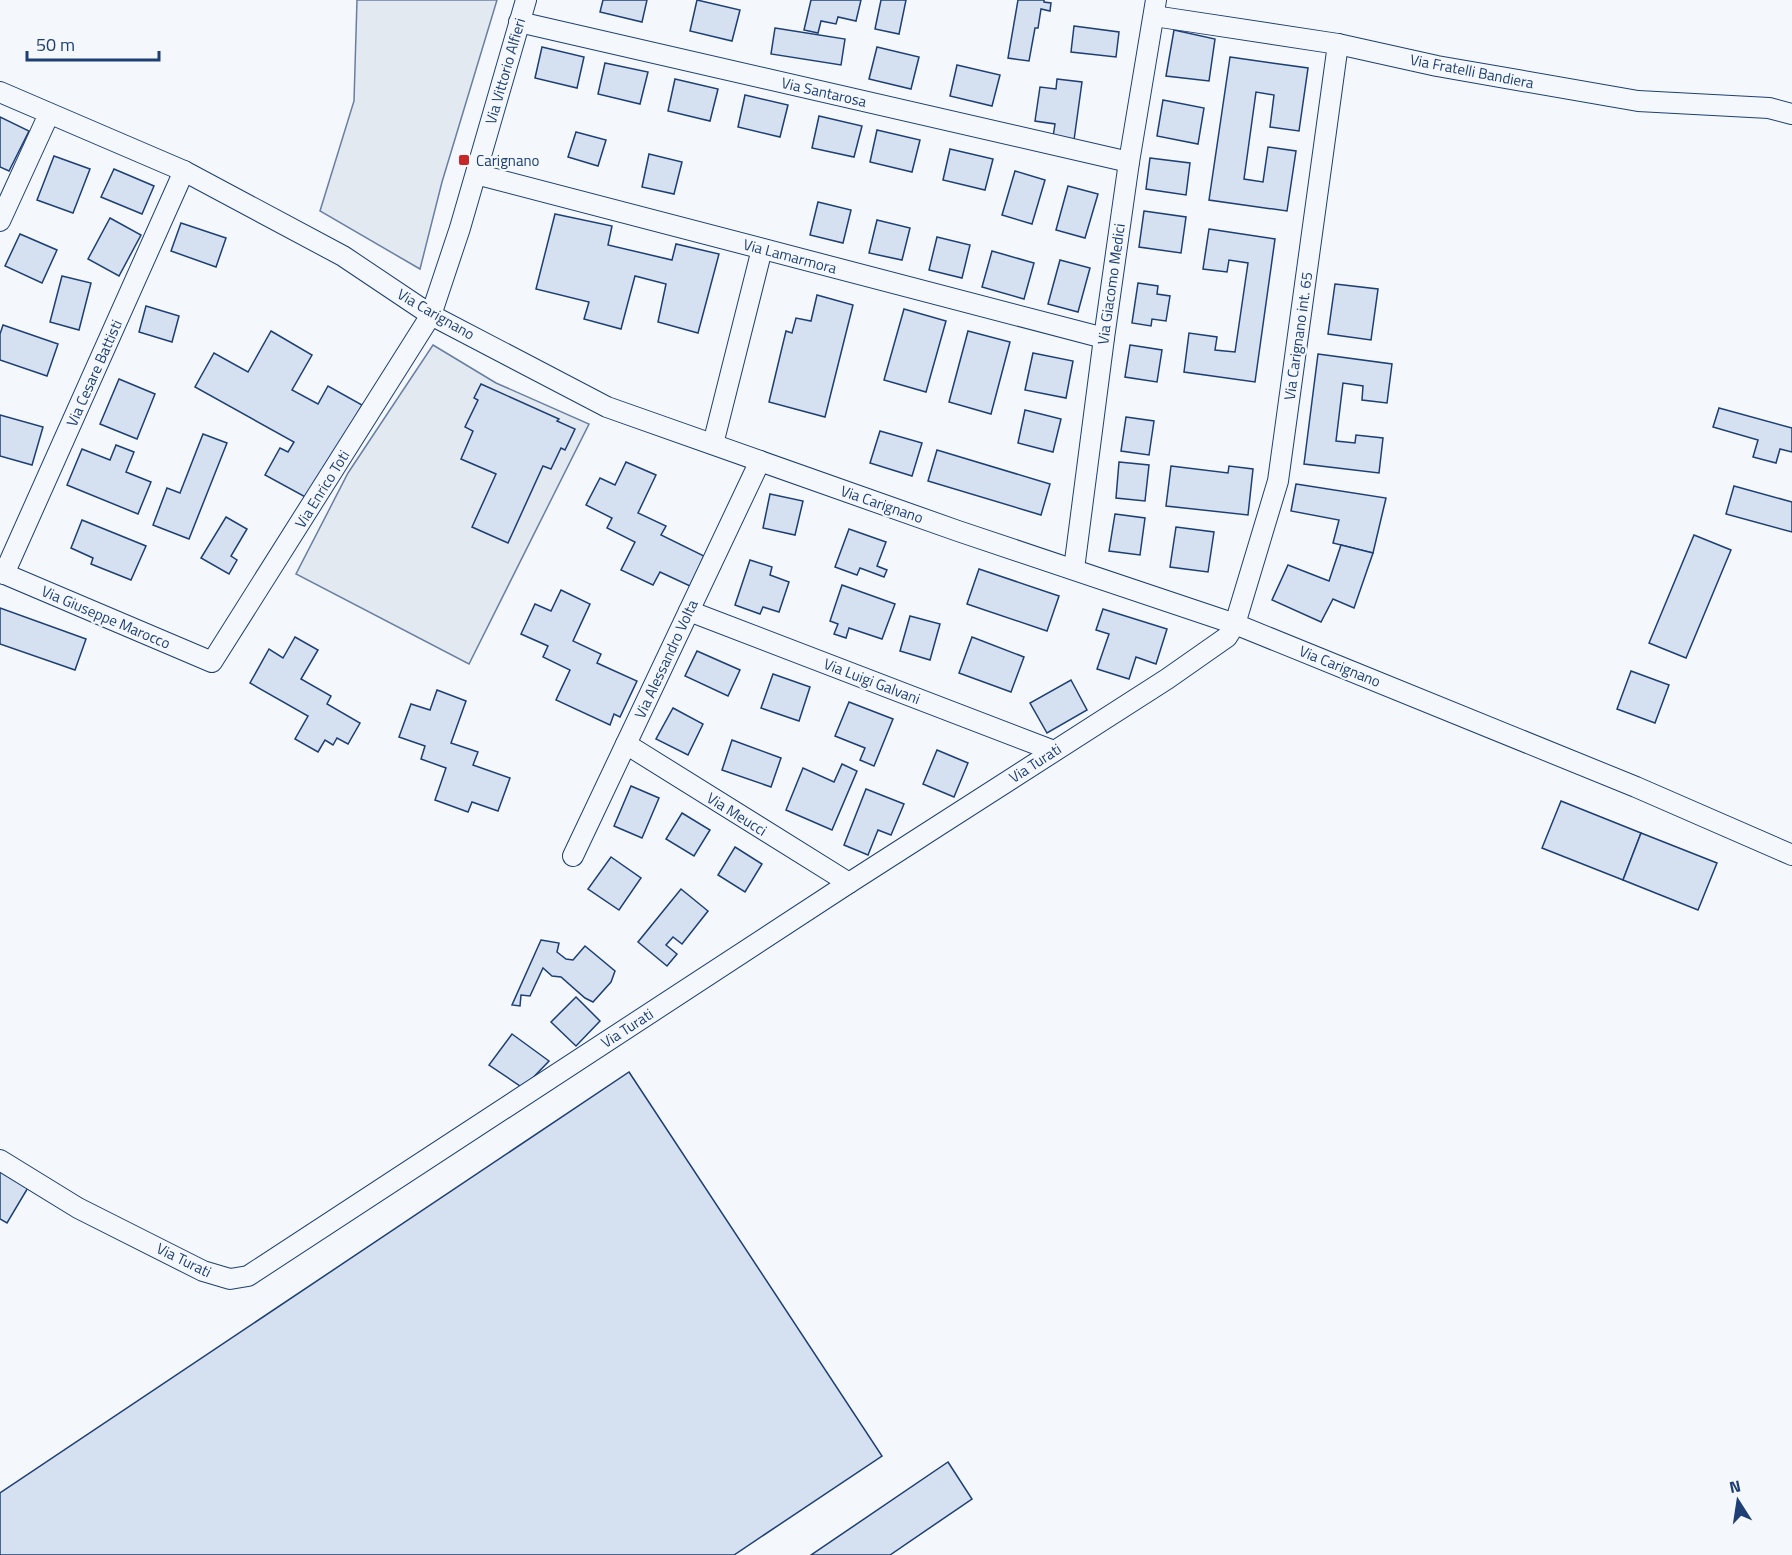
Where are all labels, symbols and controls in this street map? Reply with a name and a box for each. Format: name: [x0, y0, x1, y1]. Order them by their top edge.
street label: Via Vittorio Alfieri: [479, 15, 531, 127]
scale bar: [27, 24, 159, 62]
text: 50 m: [36, 31, 75, 58]
street label: Via Fratelli Bandiera: [1408, 48, 1536, 94]
street label: Via Santarosa: [779, 71, 869, 113]
place label: Carignano: [476, 149, 539, 172]
marker: Carignano: [457, 153, 471, 167]
street label: Via Giacomo Medici: [1091, 222, 1131, 346]
street label: Via Lamarmora: [741, 232, 840, 280]
street label: Via Carignano int. 65: [1278, 270, 1318, 402]
street label: Via Carignano: [393, 282, 479, 346]
street label: Via Cesare Battisti: [60, 316, 128, 430]
street label: Via Enrico Toti: [289, 445, 355, 533]
street label: Via Carignano: [837, 479, 927, 529]
street label: Via Giuseppe Marocco: [38, 579, 174, 655]
street label: Via Alessandro Volta: [628, 595, 704, 722]
street label: Via Carignano: [1296, 639, 1384, 693]
street label: Via Luigi Galvani: [820, 652, 924, 710]
street label: Via Turati: [1004, 737, 1066, 789]
street label: Via Meucci: [702, 786, 772, 842]
street label: Via Turati: [596, 1002, 658, 1054]
street label: Via Turati: [153, 1237, 215, 1283]
north arrow: [1708, 1471, 1768, 1531]
text: N: [1727, 1473, 1743, 1499]

